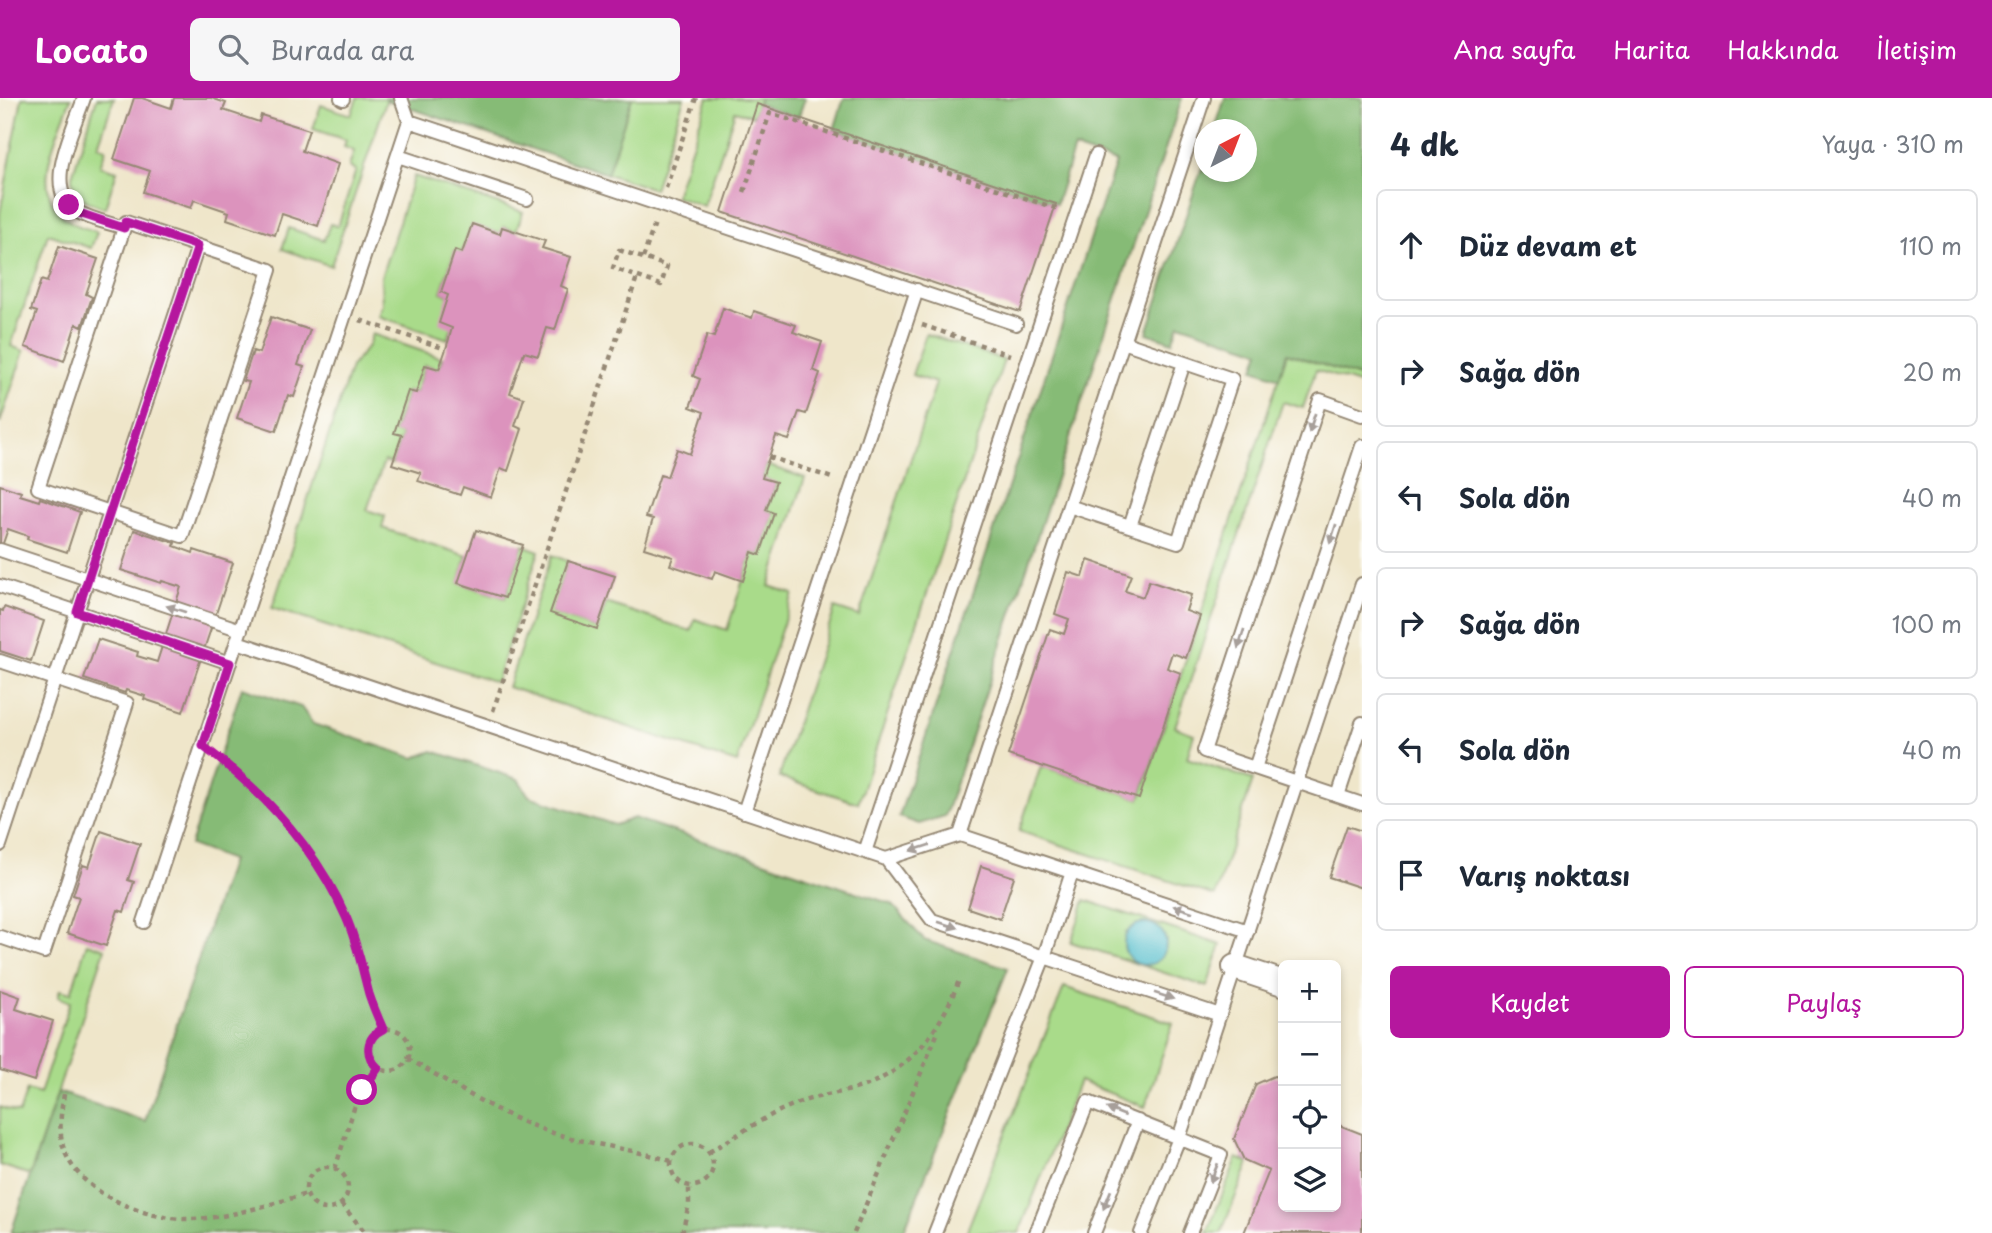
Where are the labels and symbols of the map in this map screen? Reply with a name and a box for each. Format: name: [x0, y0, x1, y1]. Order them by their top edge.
north arrow: [1194, 119, 1257, 182]
route end: [53, 189, 84, 220]
one-way arrow: [1307, 413, 1317, 434]
one-way arrow: [1327, 523, 1338, 544]
one-way arrow: [166, 603, 187, 613]
one-way arrow: [1235, 629, 1246, 650]
one-way arrow: [910, 843, 931, 854]
one-way arrow: [1172, 903, 1193, 914]
one-way arrow: [937, 920, 958, 931]
one-way arrow: [1153, 992, 1174, 1002]
route start: [346, 1074, 377, 1105]
one-way arrow: [1105, 1107, 1126, 1118]
one-way arrow: [1208, 1162, 1219, 1183]
one-way arrow: [1102, 1190, 1113, 1211]

